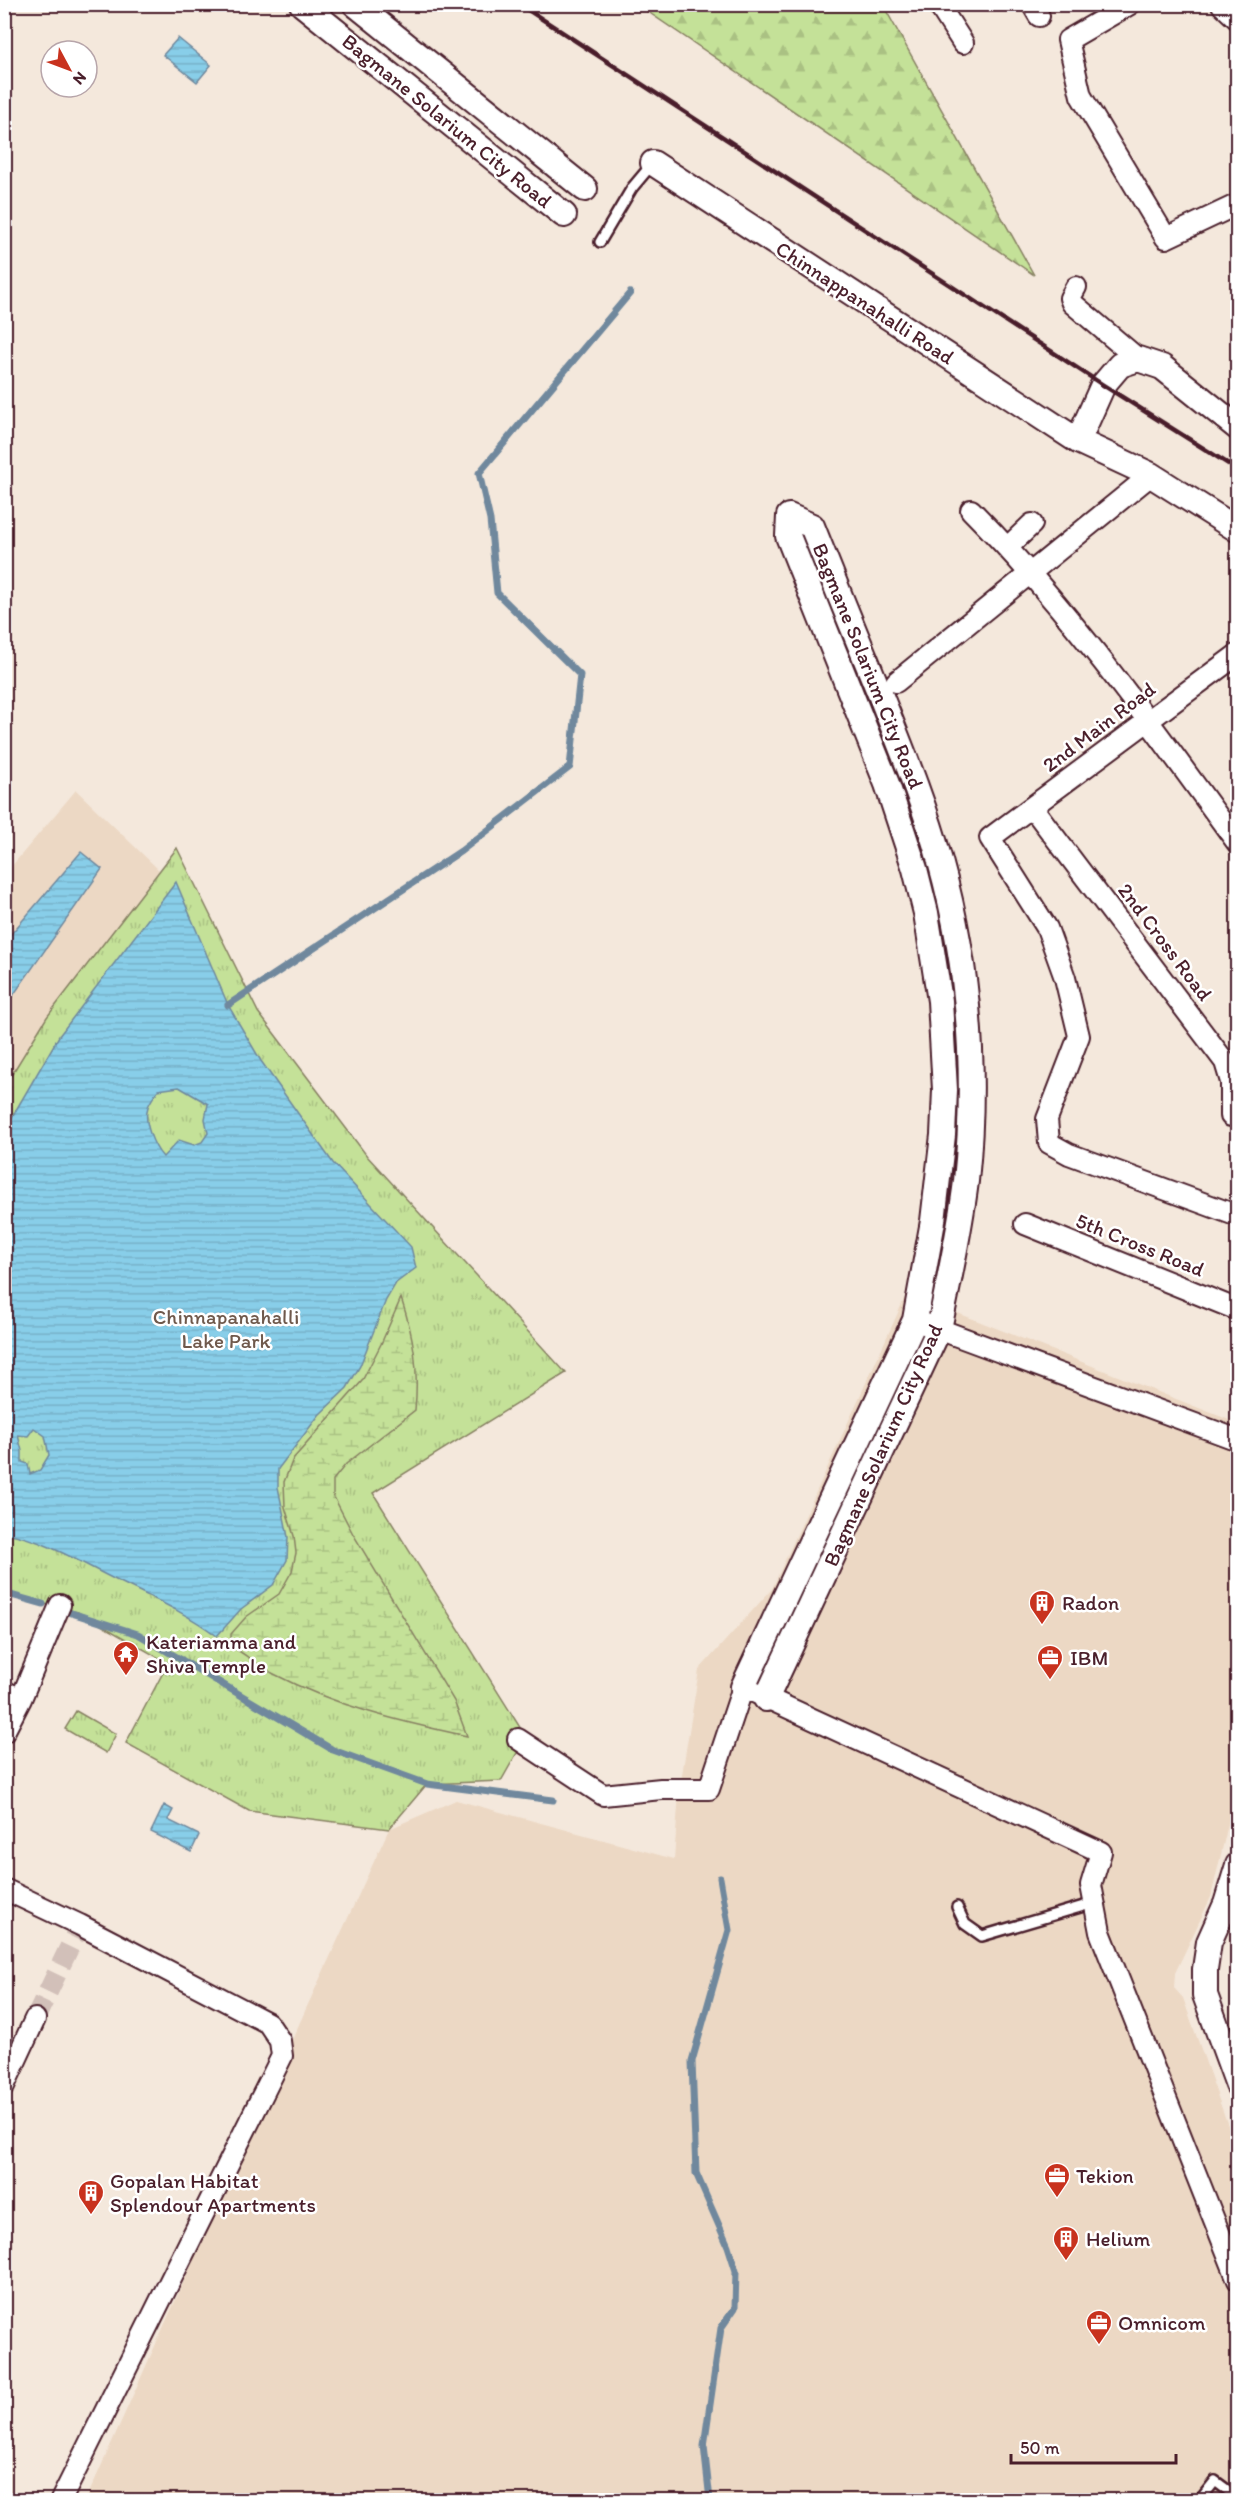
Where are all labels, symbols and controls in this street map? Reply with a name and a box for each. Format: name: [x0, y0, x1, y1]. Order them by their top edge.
street label: Bagmane Solarium City Road: [337, 28, 558, 213]
north arrow: [39, 39, 99, 99]
text: N: [69, 68, 91, 89]
street label: Chinnappanahalli Road: [771, 236, 959, 370]
street label: Bagmane Solarium City Road: [808, 539, 929, 793]
street label: 2nd Main Road: [1037, 676, 1160, 777]
street label: 2nd Cross Road: [1113, 878, 1218, 1006]
street label: 5th Cross Road: [1072, 1207, 1209, 1282]
park label: Chinnapanahalli Lake Park: [153, 1304, 299, 1353]
street label: Bagmane Solarium City Road: [818, 1319, 948, 1570]
building icon: Radon: [1027, 1588, 1057, 1626]
place label: Radon: [1062, 1590, 1119, 1615]
place label: Kateriamma and Shiva Temple: [146, 1629, 297, 1678]
temple icon: Kateriamma and Shiva Temple: [111, 1639, 141, 1677]
office icon: IBM: [1035, 1643, 1065, 1681]
place label: IBM: [1070, 1645, 1108, 1670]
office icon: Tekion: [1042, 2161, 1072, 2199]
place label: Tekion: [1076, 2163, 1134, 2188]
place label: Gopalan Habitat Splendour Apartments: [110, 2168, 316, 2217]
building icon: Gopalan Habitat Splendour Apartments: [76, 2178, 106, 2216]
building icon: Helium: [1051, 2224, 1081, 2262]
place label: Helium: [1086, 2226, 1151, 2251]
office icon: Omnicom: [1084, 2308, 1114, 2346]
place label: Omnicom: [1118, 2310, 1206, 2335]
scale bar: [1011, 2427, 1176, 2465]
text: 50 m: [1020, 2437, 1060, 2459]

